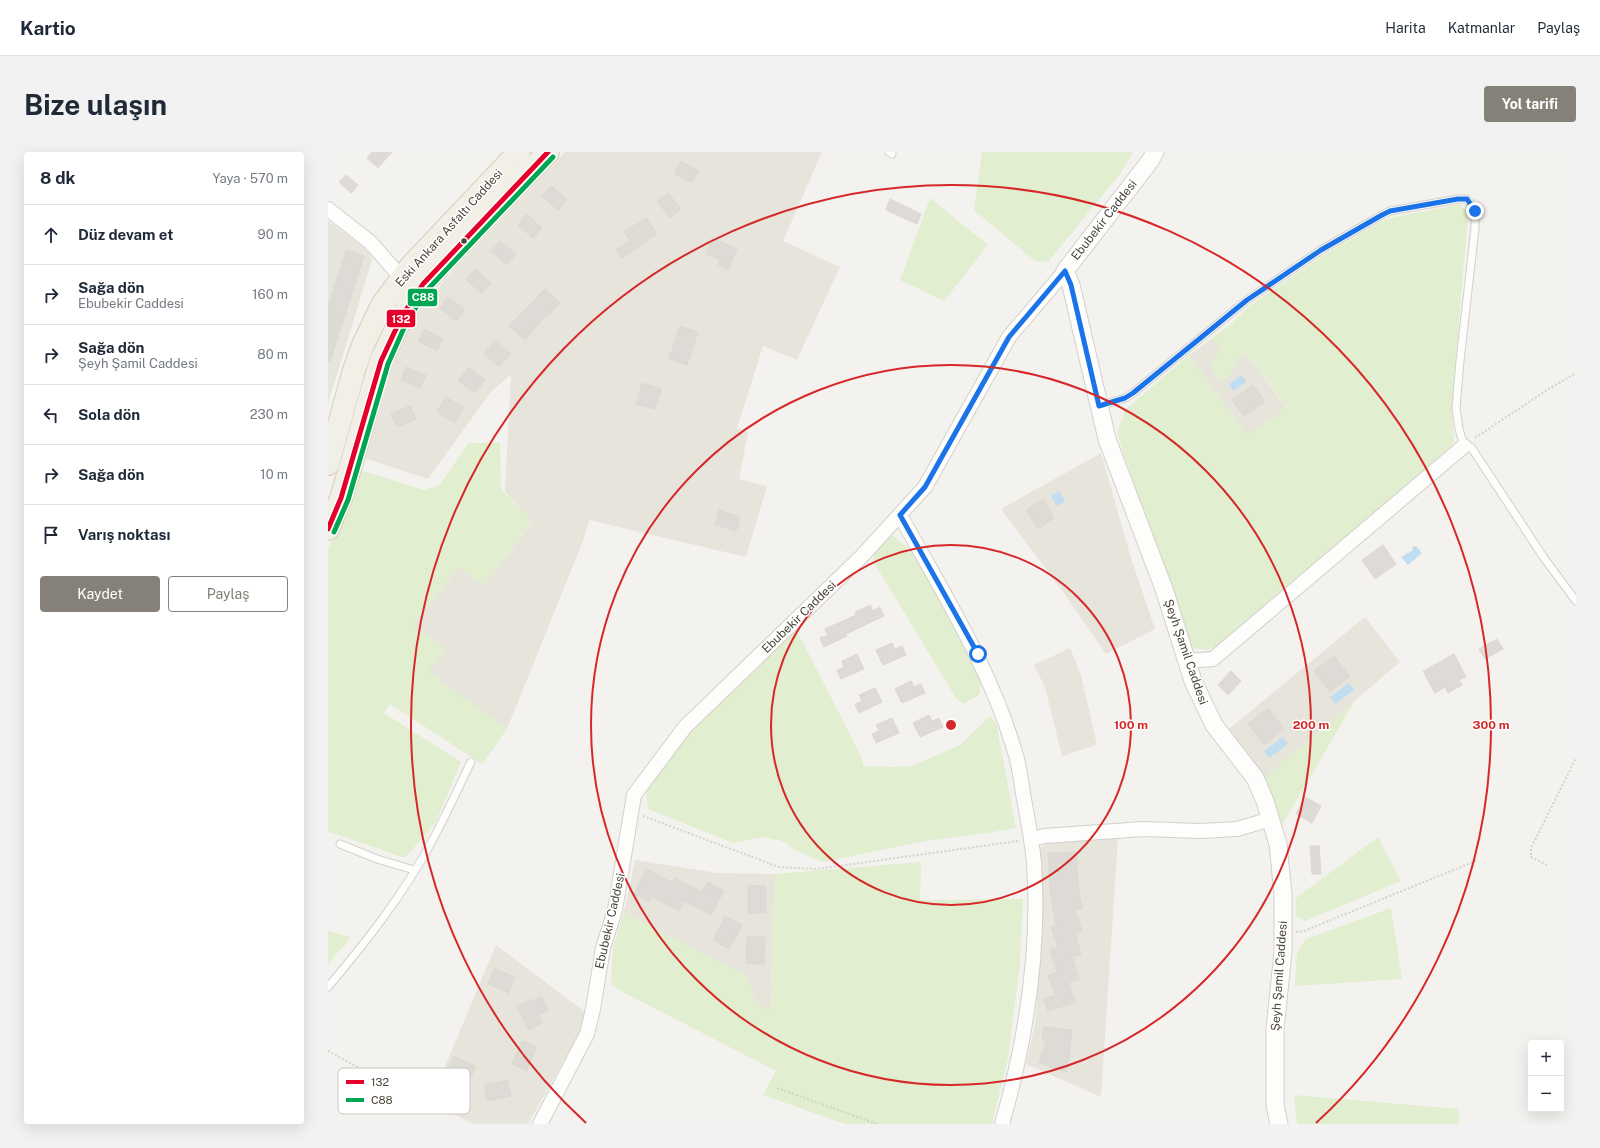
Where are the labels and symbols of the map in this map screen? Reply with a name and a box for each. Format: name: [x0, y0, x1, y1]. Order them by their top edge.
street label: Eski Ankara Asfaltı Caddesi: [393, 166, 505, 290]
street label: Ebubekir Caddesi: [1068, 177, 1140, 263]
route end: [1466, 202, 1484, 220]
unlabelled marker: [459, 236, 469, 246]
line badge: C88: [407, 288, 438, 307]
text: C88: [412, 291, 434, 303]
line badge: 132: [386, 309, 416, 328]
text: 132: [391, 313, 411, 325]
street label: Ebubekir Caddesi: [759, 578, 839, 656]
street label: Şeyh Şamil Caddesi: [1161, 598, 1211, 707]
route start: [969, 645, 987, 663]
centre of rings: [944, 718, 958, 732]
text: 100 m: [1114, 718, 1148, 732]
text: 200 m: [1293, 718, 1329, 732]
text: 300 m: [1473, 718, 1510, 732]
street label: Ebubekir Caddesi: [592, 872, 628, 970]
street label: Şeyh Şamil Caddesi: [1268, 920, 1290, 1032]
legend: [338, 1068, 470, 1114]
text: 132: [371, 1076, 389, 1088]
text: C88: [371, 1094, 393, 1106]

